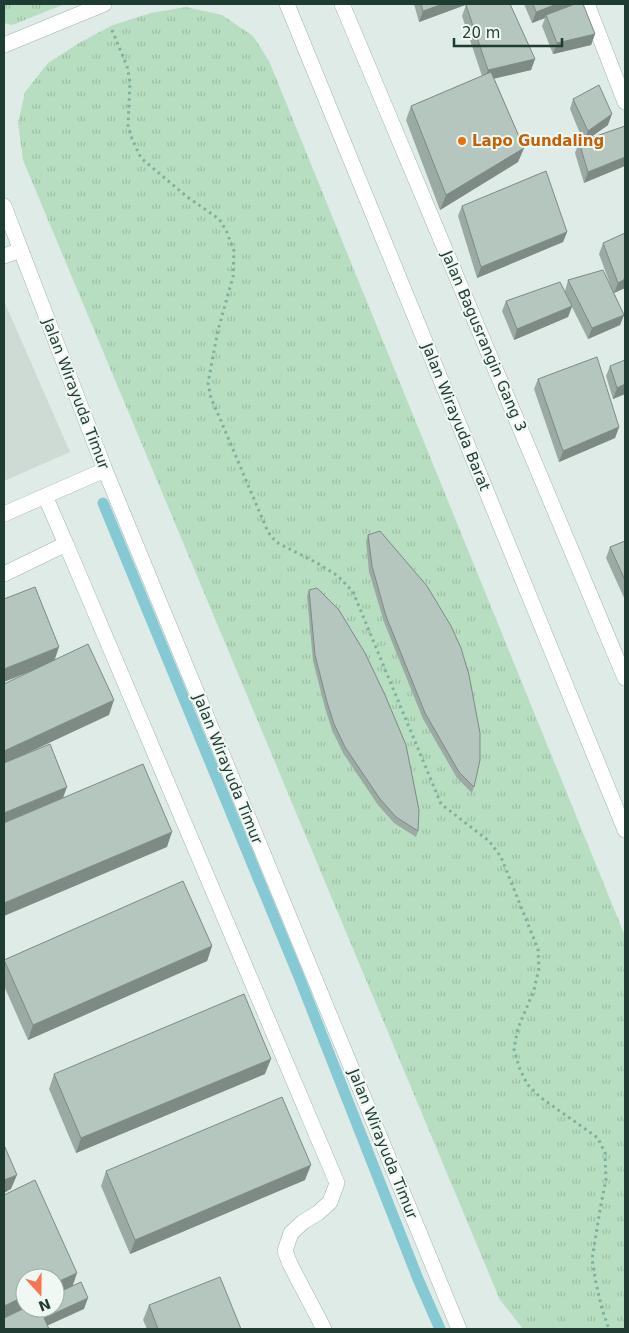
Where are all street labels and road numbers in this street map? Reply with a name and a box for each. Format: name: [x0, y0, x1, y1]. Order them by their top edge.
street label: Jalan Bagusrangin Gang 3: [437, 247, 530, 434]
street label: Jalan Wirayuda Timur: [39, 315, 113, 473]
street label: Jalan Wirayuda Barat: [418, 340, 494, 494]
street label: Jalan Wirayuda Timur: [189, 690, 267, 847]
street label: Jalan Wirayuda Timur: [344, 1065, 422, 1222]

